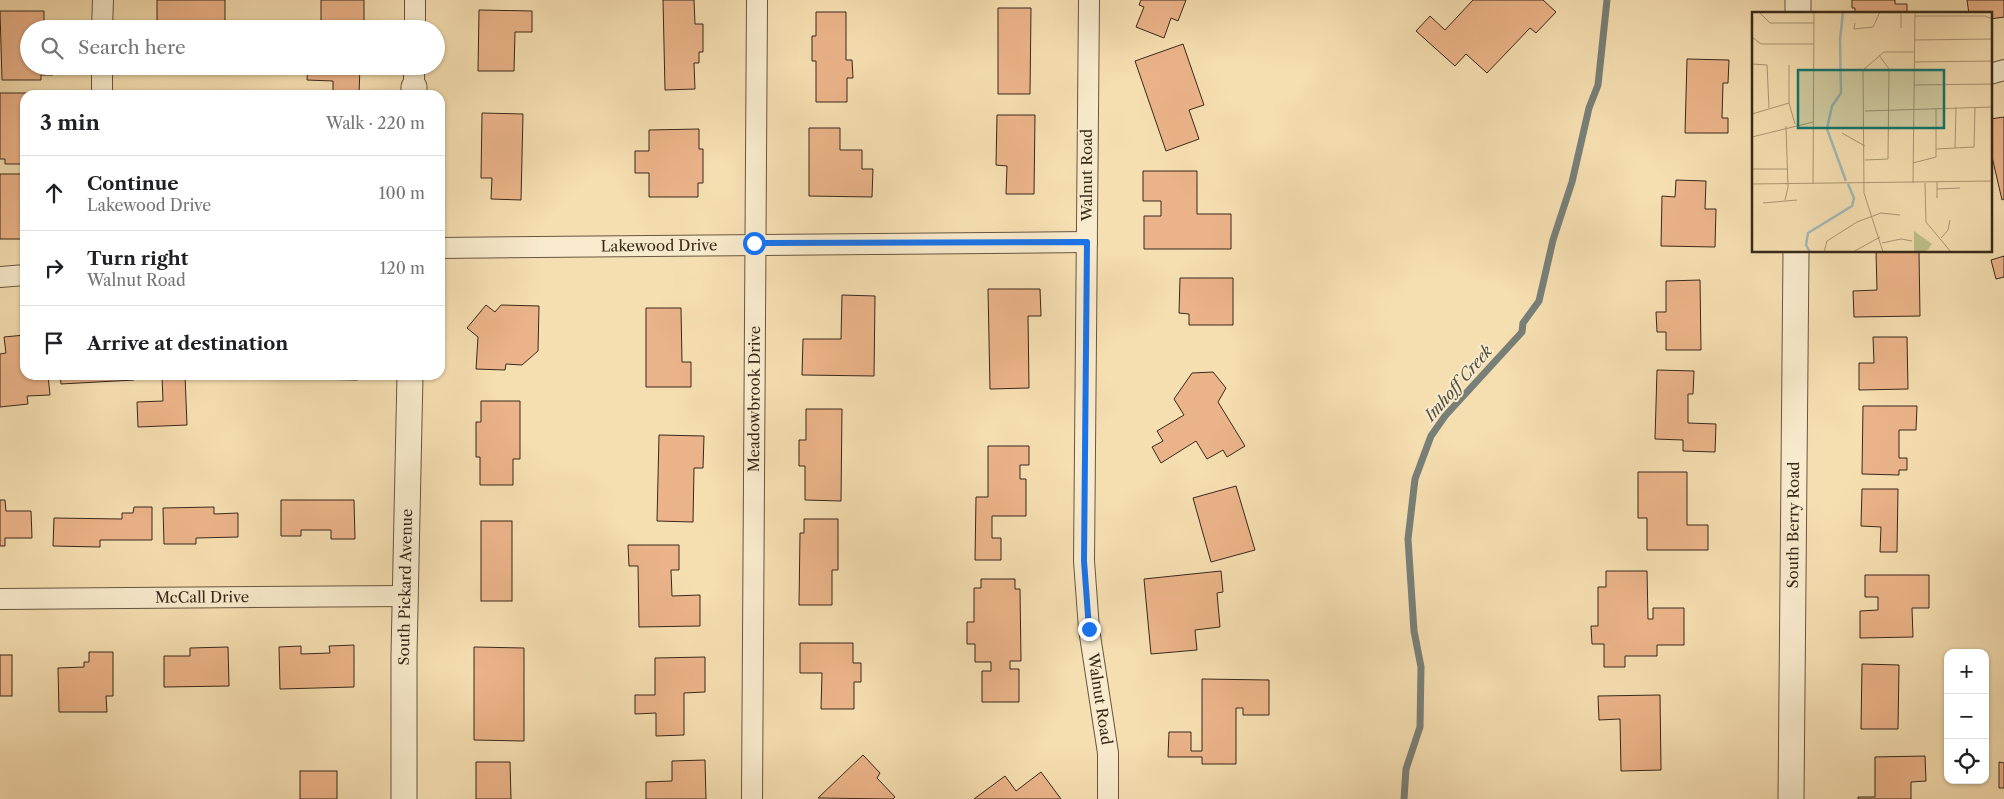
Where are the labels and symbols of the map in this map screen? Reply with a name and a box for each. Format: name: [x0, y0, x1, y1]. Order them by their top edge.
inset map: [1752, 12, 1992, 252]
street label: Walnut Road: [1077, 129, 1096, 222]
route start: [743, 232, 766, 255]
street label: Lakewood Drive: [601, 235, 717, 256]
street label: Meadowbrook Drive: [744, 326, 764, 472]
water label: Imhoff Creek: [1418, 341, 1497, 426]
street label: South Berry Road: [1783, 462, 1803, 588]
street label: South Pickard Avenue: [394, 508, 416, 665]
street label: McCall Drive: [155, 587, 249, 607]
route end: [1078, 618, 1101, 641]
street label: Walnut Road: [1084, 651, 1117, 746]

